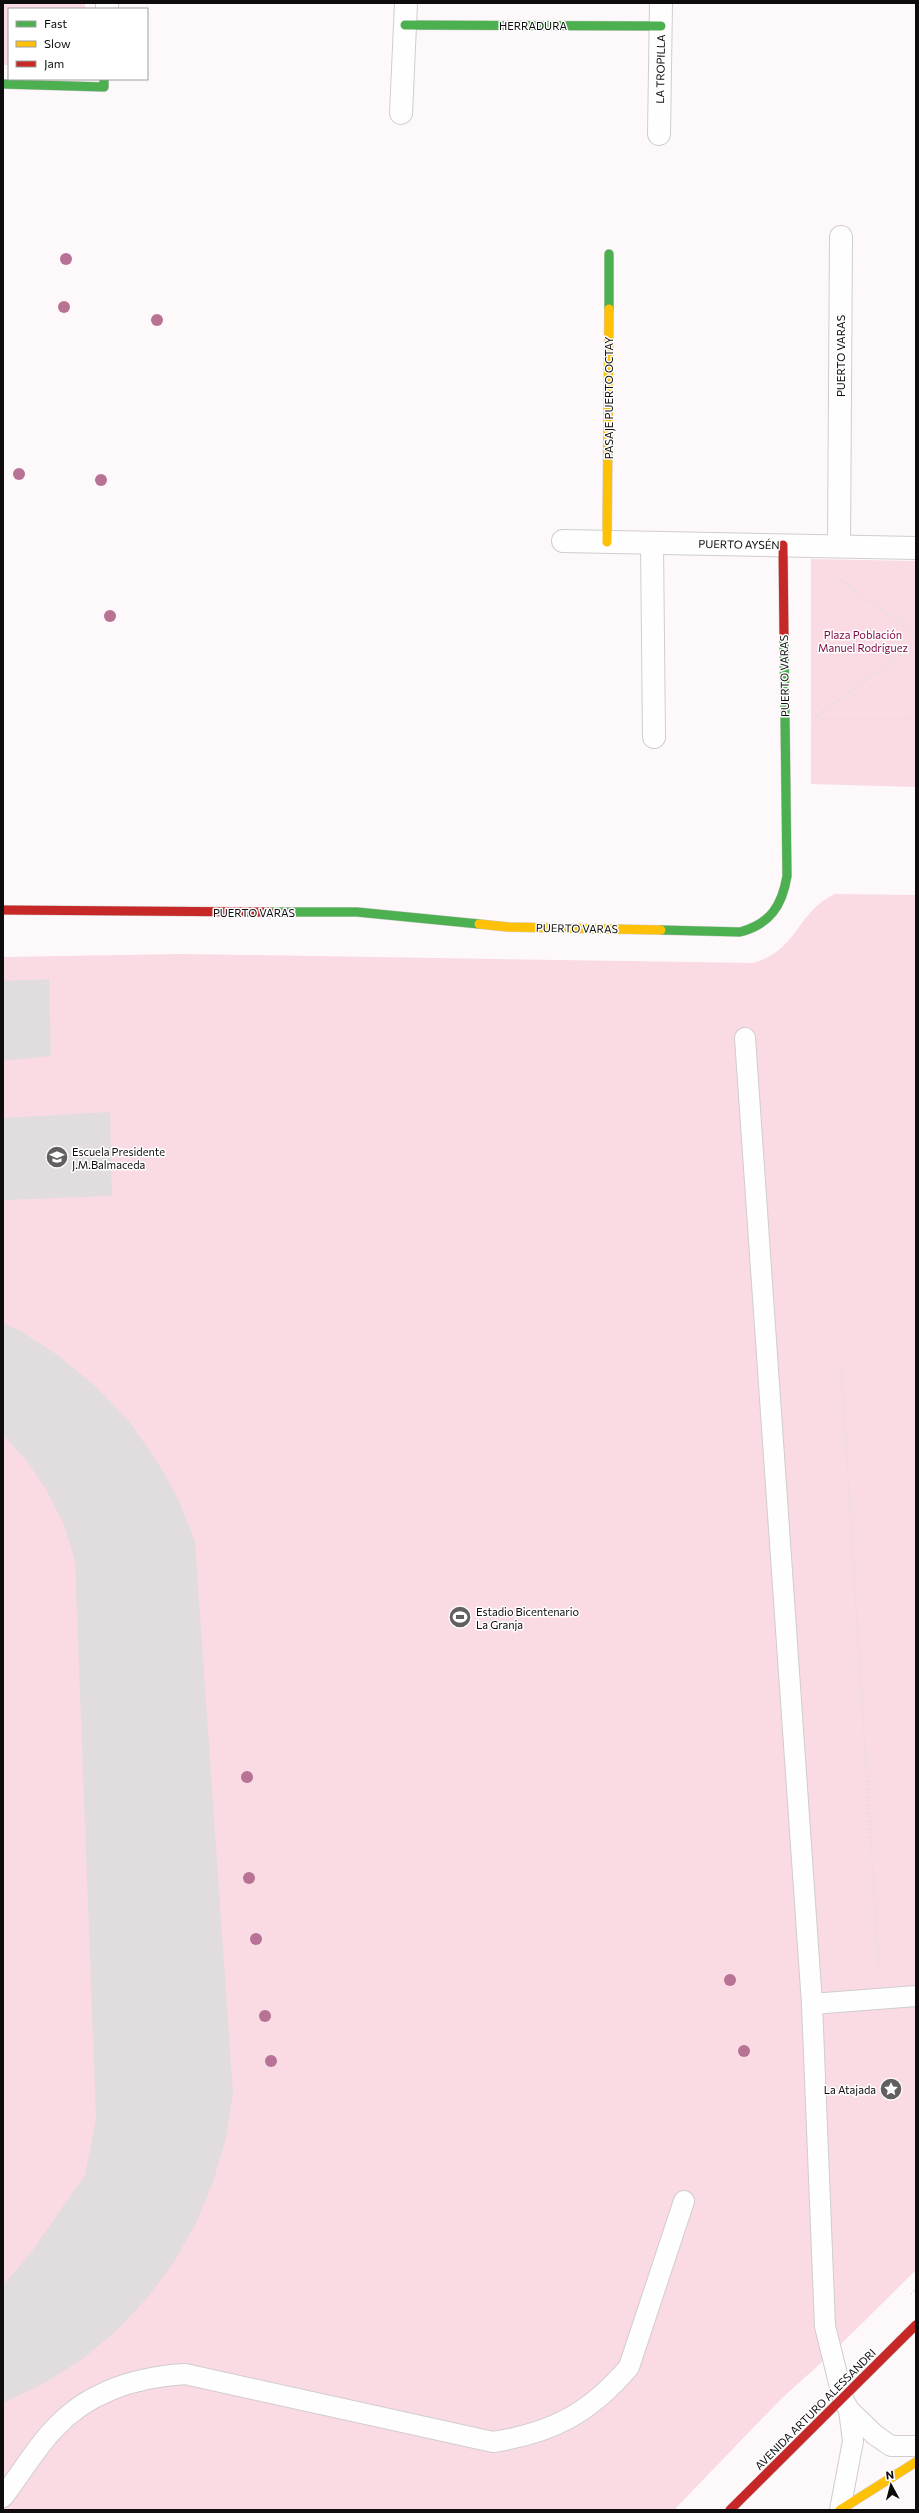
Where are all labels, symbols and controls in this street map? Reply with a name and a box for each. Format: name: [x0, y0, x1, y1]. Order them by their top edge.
legend: [8, 8, 148, 80]
text: Fast: [44, 16, 67, 30]
street label: HERRADURA: [499, 19, 568, 32]
street label: LA TROPILLA: [653, 34, 667, 104]
text: Slow: [44, 36, 71, 50]
text: Jam: [44, 56, 64, 71]
street label: PUERTO VARAS: [834, 315, 847, 397]
street label: PASAJE PUERTO OCTAY: [602, 337, 616, 459]
street label: PUERTO AYSÉN: [698, 536, 780, 551]
park label: Plaza Población Manuel Rodríguez: [818, 628, 908, 654]
street label: PUERTO VARAS: [777, 635, 791, 717]
street label: PUERTO VARAS: [213, 906, 295, 919]
street label: PUERTO VARAS: [536, 921, 618, 935]
school or university icon: Escuela Presidente J.M.Balmaceda: [44, 1144, 70, 1170]
place label: Escuela Presidente J.M.Balmaceda: [72, 1145, 165, 1172]
sports icon: Estadio Bicentenario La Granja: [447, 1604, 473, 1630]
place label: Estadio Bicentenario La Granja: [476, 1605, 580, 1631]
place icon: La Atajada: [878, 2076, 904, 2102]
place label: La Atajada: [824, 2083, 876, 2096]
street label: AVENIDA ARTURO ALESSANDRI: [752, 2346, 878, 2472]
north arrow: [871, 2465, 911, 2505]
text: N: [885, 2468, 895, 2482]

